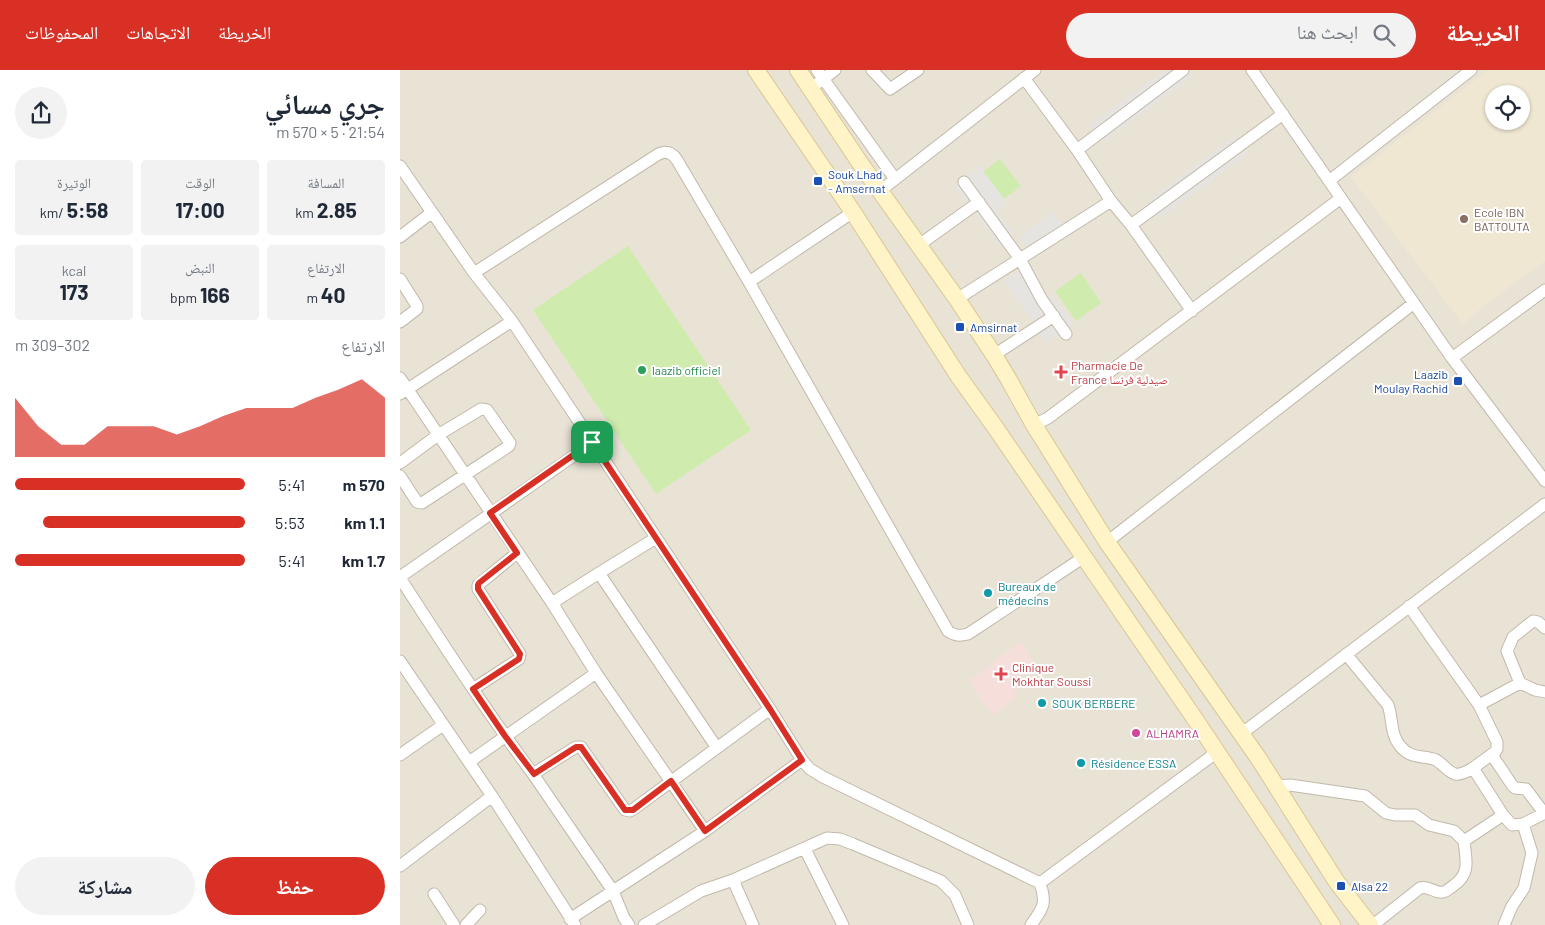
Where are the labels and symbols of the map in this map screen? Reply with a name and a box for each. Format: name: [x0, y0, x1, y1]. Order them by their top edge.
place label: Souk Lhad - Amsernat: [828, 167, 886, 195]
marker: Souk Lhad - Amsernat: [812, 175, 824, 187]
place label: Ecole IBN BATTOUTA: [1474, 205, 1530, 233]
marker: Ecole IBN BATTOUTA: [1458, 213, 1470, 225]
place label: Amsirnat: [970, 320, 1017, 334]
marker: Amsirnat: [954, 321, 966, 333]
place label: Pharmacie De France صيدلية فرنسا: [1071, 358, 1168, 387]
place label: laazib officiel: [652, 363, 721, 377]
marker: laazib officiel: [636, 364, 648, 376]
marker: Pharmacie De France صيدلية فرنسا: [1055, 366, 1067, 378]
place label: Laazib Moulay Rachid: [1374, 367, 1448, 395]
marker: Laazib Moulay Rachid: [1452, 375, 1464, 387]
pin: [571, 421, 613, 463]
place label: Bureaux de médecins: [998, 579, 1056, 607]
marker: Bureaux de médecins: [982, 587, 994, 599]
place label: Clinique Mokhtar Soussi: [1012, 660, 1091, 688]
marker: Clinique Mokhtar Soussi: [994, 667, 1008, 681]
place label: SOUK BERBERE: [1052, 696, 1136, 710]
marker: SOUK BERBERE: [1036, 697, 1048, 709]
place label: ALHAMRA: [1146, 726, 1199, 740]
marker: ALHAMRA: [1130, 727, 1142, 739]
place label: Résidence ESSA: [1091, 756, 1176, 770]
marker: Résidence ESSA: [1075, 757, 1087, 769]
place label: Alsa 22: [1351, 879, 1388, 893]
marker: Alsa 22: [1335, 880, 1347, 892]

